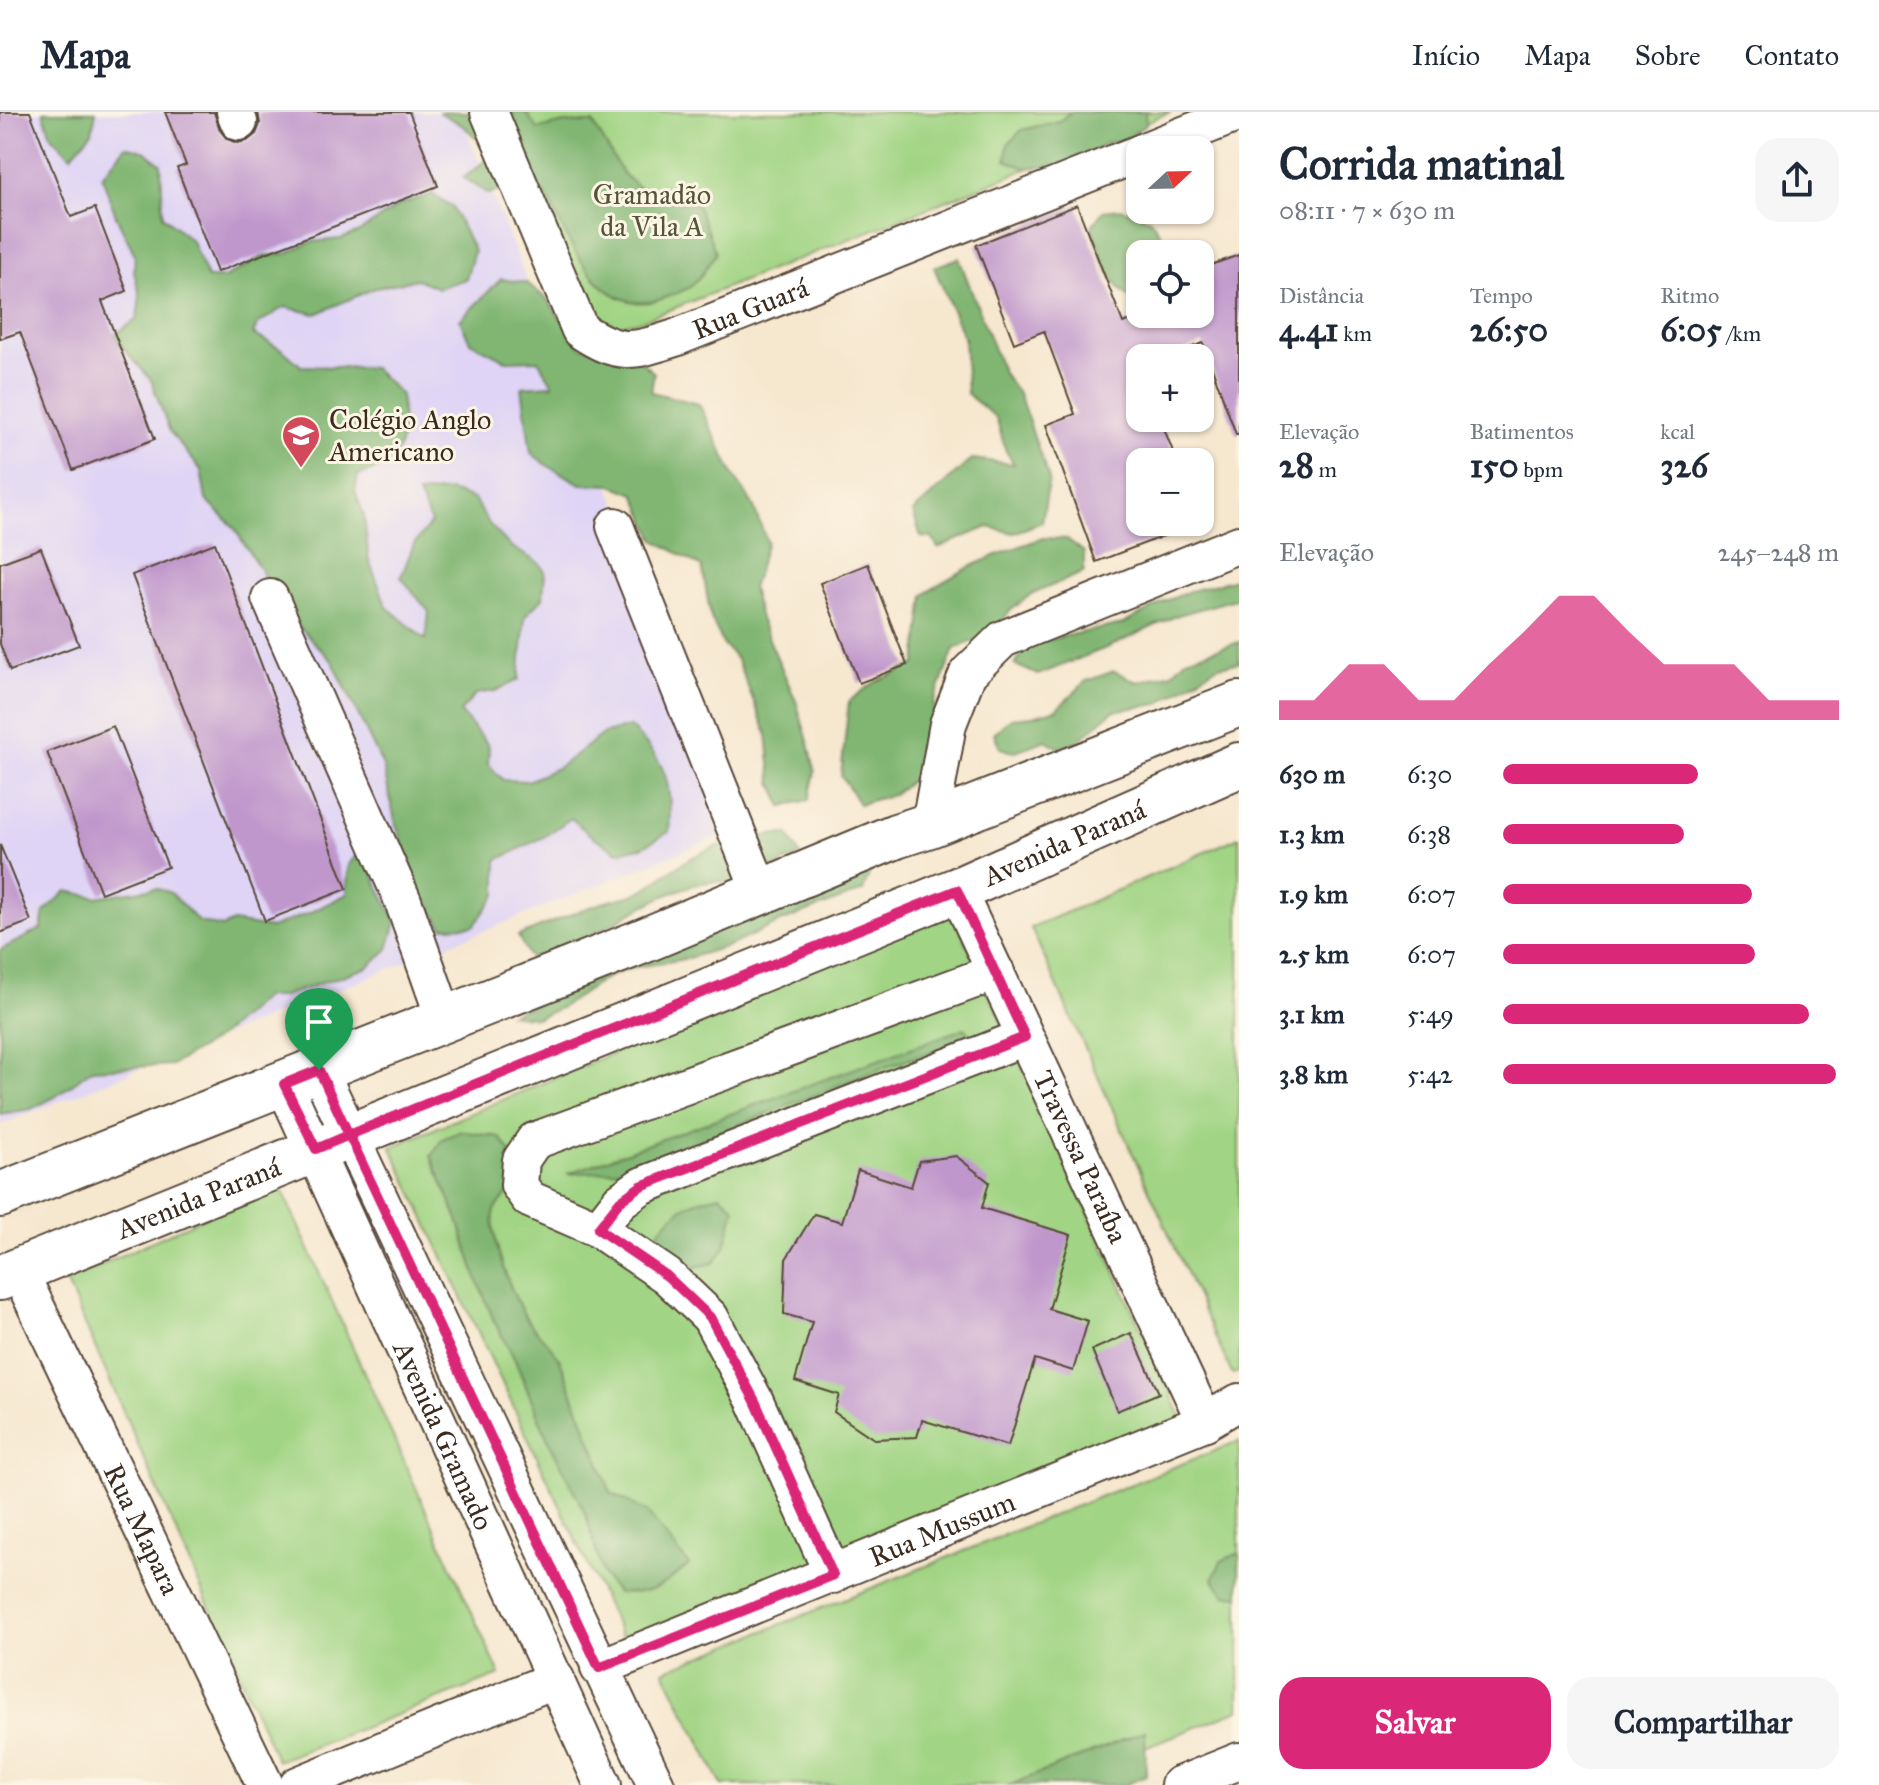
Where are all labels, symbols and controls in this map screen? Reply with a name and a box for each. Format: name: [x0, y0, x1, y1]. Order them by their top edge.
text: Mapa: [40, 32, 130, 78]
text: Início: [1412, 38, 1480, 73]
text: Mapa: [1524, 38, 1591, 73]
text: Sobre: [1635, 38, 1701, 73]
text: Contato: [1745, 38, 1839, 73]
north arrow: [1126, 136, 1214, 224]
map controls: [1126, 136, 1214, 536]
text: Corrida matinal: [1279, 137, 1564, 191]
button: share: [1755, 138, 1839, 222]
park label: Gramadão da Vila A: [593, 177, 711, 244]
text: 08:11 · 7 × 630 m: [1279, 194, 1455, 226]
button: locate: [1126, 240, 1214, 328]
street label: Rua Guará: [687, 270, 814, 347]
text: Distância: [1279, 282, 1364, 309]
text: Tempo: [1470, 282, 1533, 309]
text: Ritmo: [1660, 282, 1719, 309]
text: 4.41: [1279, 309, 1338, 350]
text: 26:50: [1470, 309, 1548, 350]
text: 6:05: [1660, 309, 1722, 350]
text: km: [1338, 320, 1372, 347]
text: /km: [1722, 320, 1761, 347]
button: +: [1126, 344, 1214, 432]
place label: Colégio Anglo Americano: [328, 402, 491, 469]
school or university icon: Colégio Anglo Americano: [280, 414, 322, 469]
text: Elevação: [1279, 418, 1359, 445]
text: Batimentos: [1470, 418, 1574, 445]
text: kcal: [1660, 418, 1695, 445]
text: 28: [1279, 445, 1314, 486]
text: 150: [1470, 445, 1518, 486]
text: 326: [1660, 445, 1708, 486]
button: −: [1126, 448, 1214, 536]
text: m: [1314, 456, 1337, 483]
text: bpm: [1518, 456, 1563, 483]
text: Elevação: [1279, 536, 1374, 568]
text: 245–248 m: [1717, 536, 1839, 568]
text: 630 m: [1279, 758, 1345, 790]
text: 6:30: [1407, 758, 1452, 790]
street label: Avenida Paraná: [977, 792, 1151, 895]
text: 1.3 km: [1279, 818, 1345, 850]
text: 6:38: [1407, 818, 1451, 850]
text: 1.9 km: [1279, 878, 1348, 910]
text: 6:07: [1407, 878, 1456, 910]
text: 2.5 km: [1279, 938, 1349, 970]
text: 6:07: [1407, 938, 1456, 970]
pin: [285, 988, 353, 1070]
text: 3.1 km: [1279, 998, 1345, 1030]
text: 5:49: [1407, 998, 1454, 1030]
icon: arrive: [297, 1000, 341, 1044]
text: 3.8 km: [1279, 1058, 1348, 1090]
text: 5:42: [1407, 1058, 1453, 1090]
street label: Travessa Paraíba: [1026, 1065, 1136, 1249]
street label: Avenida Paraná: [110, 1149, 286, 1247]
street label: Avenida Gramado: [385, 1335, 502, 1536]
street label: Rua Mapara: [96, 1458, 188, 1601]
street label: Rua Mussum: [864, 1484, 1020, 1575]
button: Salvar: [1279, 1677, 1551, 1769]
button: Compartilhar: [1567, 1677, 1839, 1769]

